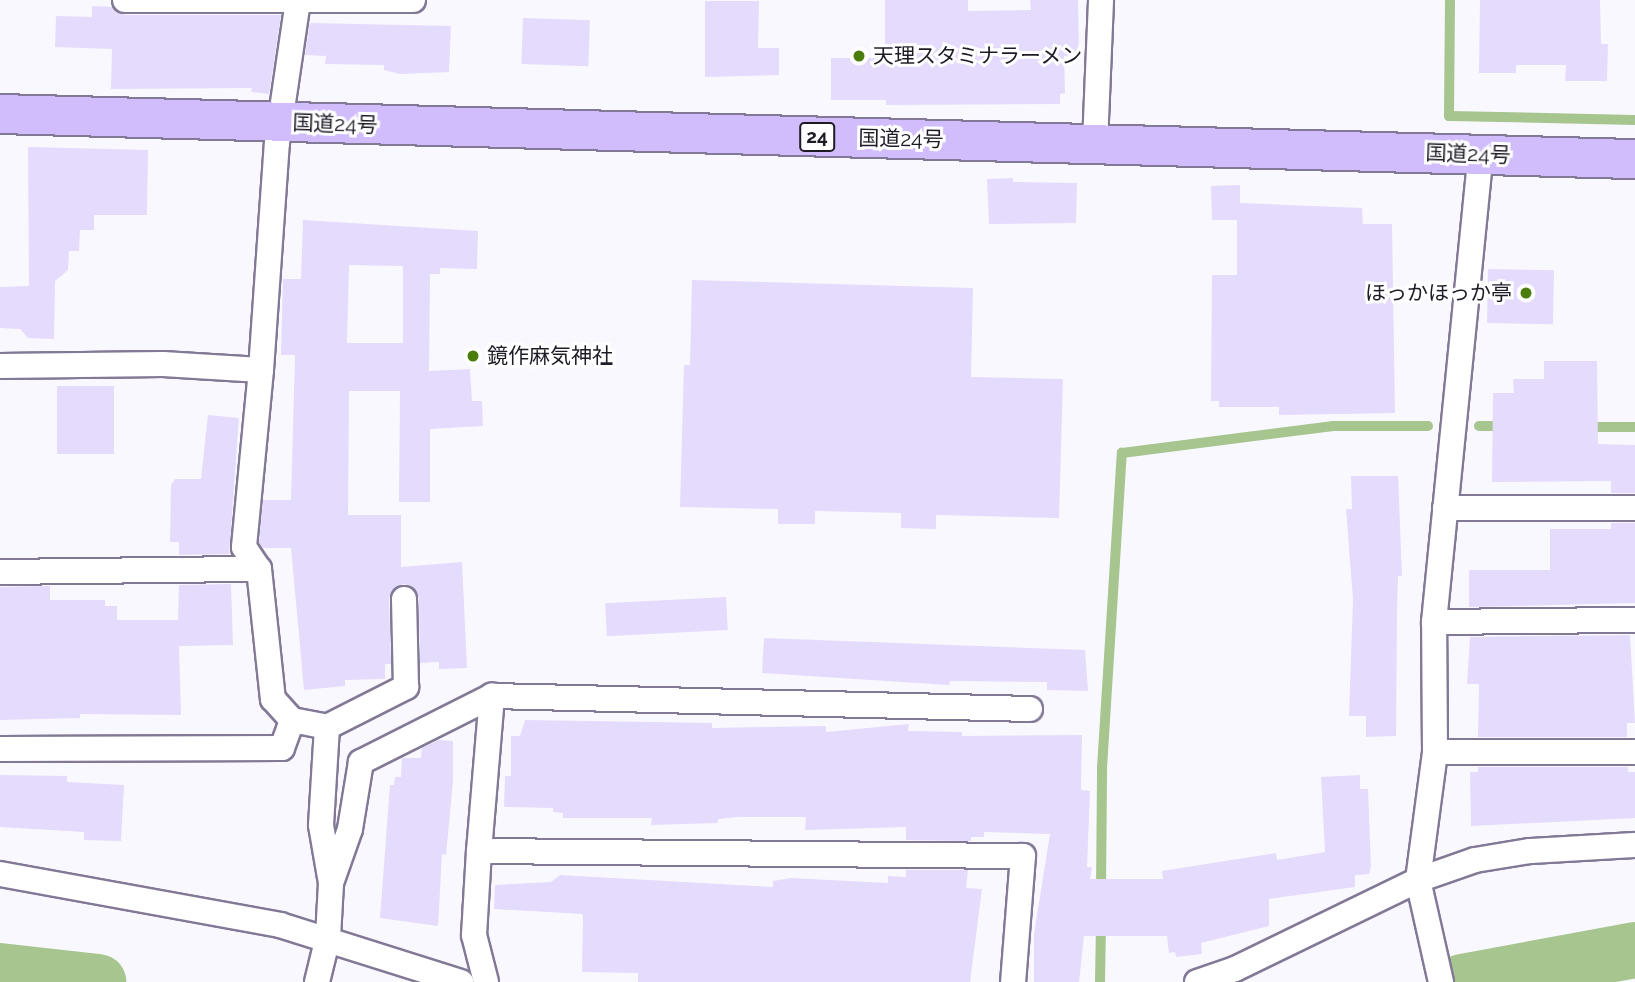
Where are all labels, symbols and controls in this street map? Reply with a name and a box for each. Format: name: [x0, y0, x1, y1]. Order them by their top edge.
place label: 天理スタミナラーメン: [873, 43, 1083, 69]
marker: 天理スタミナラーメン: [851, 48, 867, 64]
street label: 国道24号: [292, 110, 378, 138]
road number: 24: [798, 122, 836, 153]
street label: 国道24号: [858, 126, 944, 152]
street label: 国道24号: [1425, 140, 1511, 168]
place label: ほっかほっか亭: [1365, 280, 1512, 306]
marker: ほっかほっか亭: [1518, 285, 1534, 301]
place label: 鏡作麻気神社: [487, 343, 613, 369]
marker: 鏡作麻気神社: [465, 348, 481, 364]

